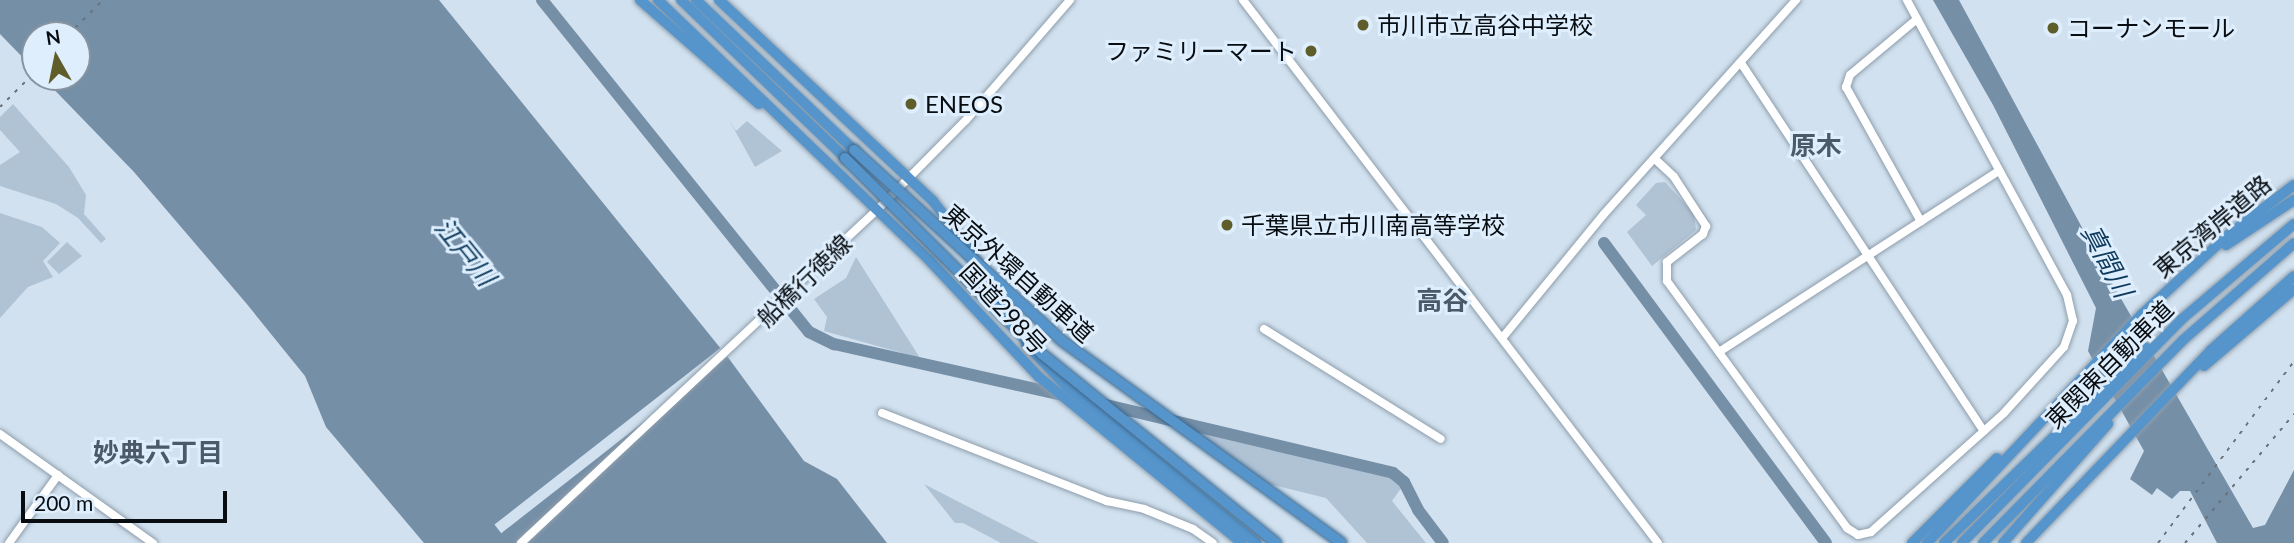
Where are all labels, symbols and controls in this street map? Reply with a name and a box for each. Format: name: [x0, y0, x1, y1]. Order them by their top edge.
place label: 市川市立高谷中学校: [1377, 11, 1593, 39]
place label: コーナンモール: [2067, 14, 2235, 42]
marker: 市川市立高谷中学校: [1355, 17, 1371, 33]
marker: コーナンモール: [2045, 20, 2061, 36]
north arrow: [21, 21, 91, 91]
text: N: [44, 24, 62, 49]
place label: ファミリーマート: [1105, 37, 1297, 65]
marker: ファミリーマート: [1303, 43, 1319, 59]
place label: ENEOS: [925, 90, 1003, 118]
marker: ENEOS: [903, 96, 919, 112]
district label: 原木: [1790, 130, 1842, 162]
street label: 東京湾岸道路: [2148, 169, 2276, 283]
street label: 東京外環自動車道: [938, 198, 1100, 348]
place label: 千葉県立市川南高等学校: [1241, 211, 1505, 239]
water label: 江戸川: [428, 212, 502, 292]
marker: 千葉県立市川南高等学校: [1219, 217, 1235, 233]
water label: 真間川: [2075, 219, 2139, 303]
street label: 船橋行徳線: [751, 228, 857, 332]
street label: 国道298号: [955, 257, 1053, 359]
district label: 高谷: [1416, 285, 1468, 317]
street label: 東関東自動車道: [2039, 294, 2179, 434]
district label: 妙典六丁目: [93, 437, 223, 469]
scale bar: [24, 476, 231, 520]
text: 200 m: [34, 490, 93, 515]

